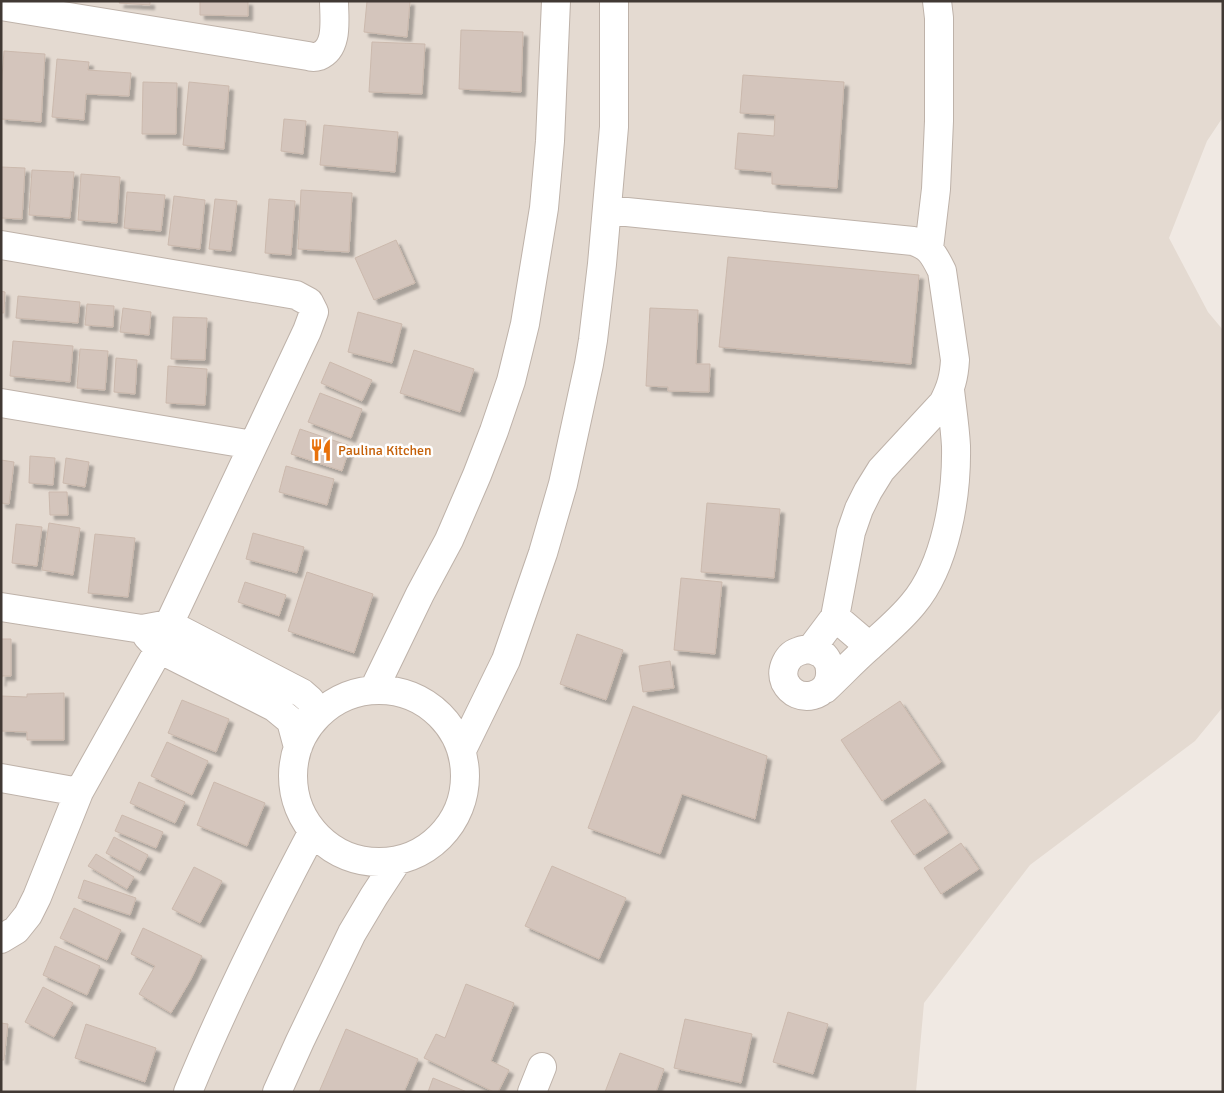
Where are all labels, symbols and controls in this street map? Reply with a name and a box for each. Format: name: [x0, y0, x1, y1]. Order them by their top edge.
restaurant icon: Paulina Kitchen: [308, 437, 334, 463]
place label: Paulina Kitchen: [338, 442, 432, 459]

